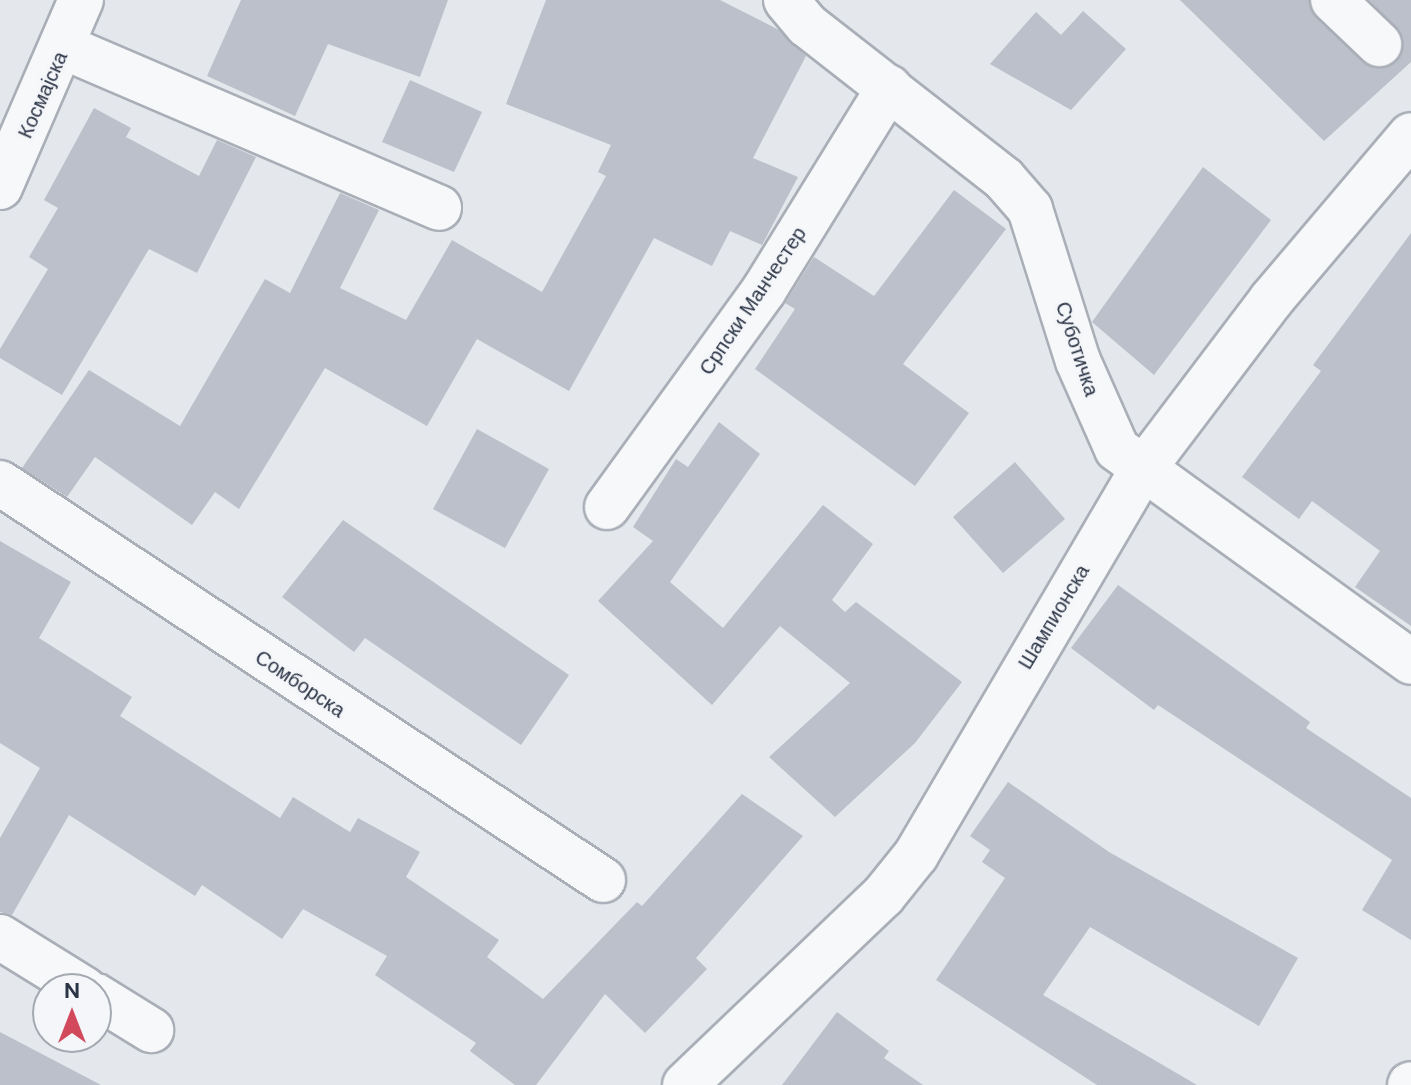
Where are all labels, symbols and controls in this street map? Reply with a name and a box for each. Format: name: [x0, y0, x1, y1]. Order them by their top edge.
street label: Космајска: [13, 48, 73, 142]
street label: Српски Манчестер: [695, 222, 811, 380]
street label: Суботичка: [1050, 299, 1104, 399]
street label: Шампионска: [1013, 560, 1095, 674]
street label: Сомборска: [251, 645, 349, 723]
north arrow: [32, 973, 112, 1053]
text: N: [64, 976, 80, 1005]

